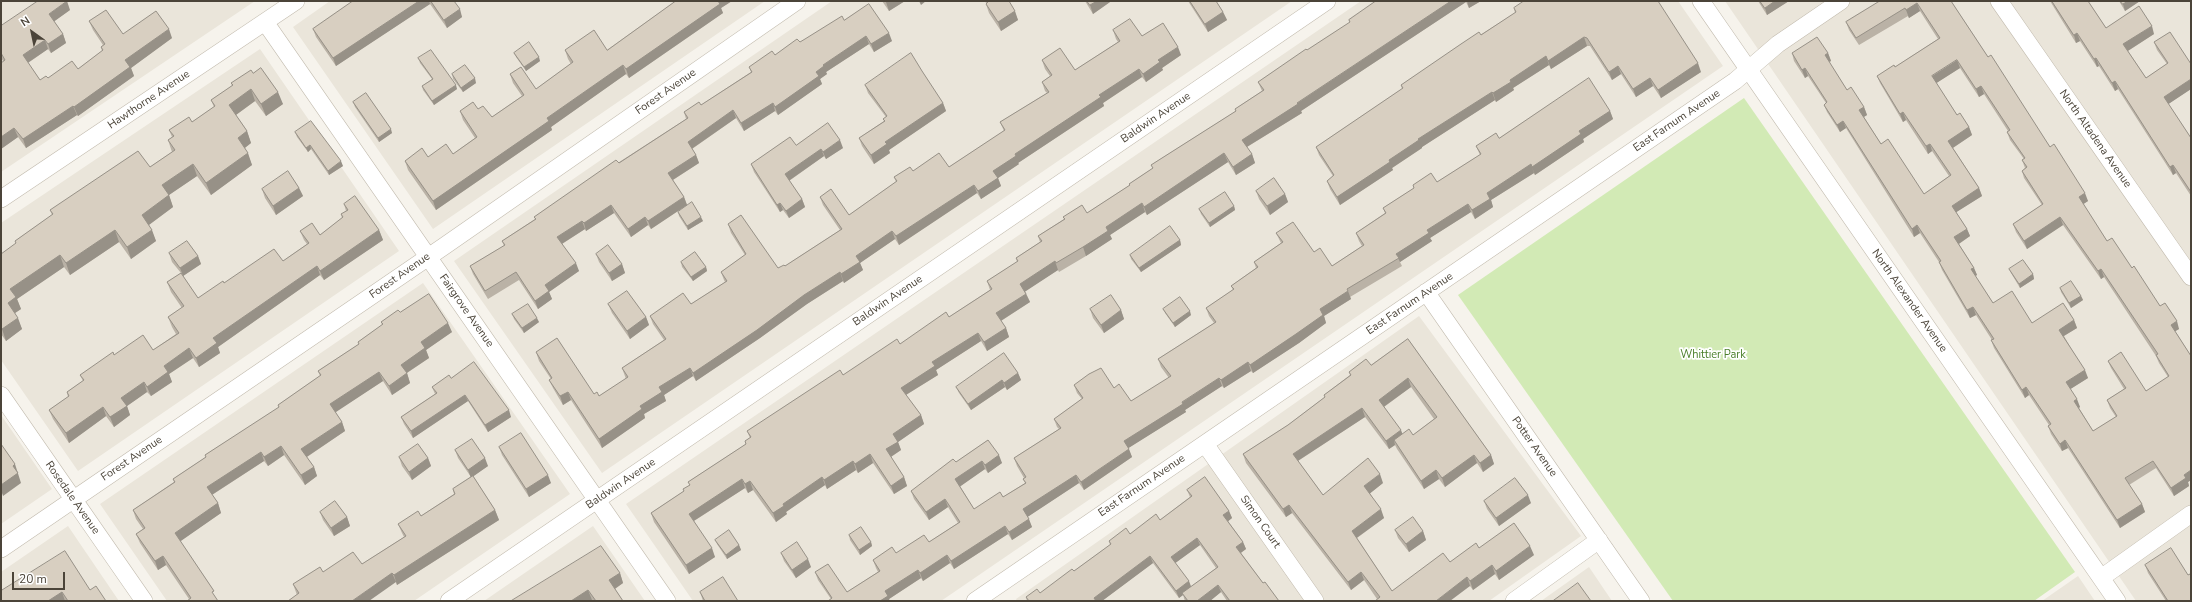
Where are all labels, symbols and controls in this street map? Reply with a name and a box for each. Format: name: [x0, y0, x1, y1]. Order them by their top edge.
north arrow: [12, 12, 52, 52]
text: N: [18, 13, 33, 30]
street label: Forest Avenue: [633, 66, 699, 118]
street label: Hawthorne Avenue: [106, 68, 192, 132]
street label: East Farnum Avenue: [1631, 87, 1723, 155]
street label: North Altadena Avenue: [2056, 87, 2134, 191]
street label: Baldwin Avenue: [1119, 90, 1193, 146]
street label: North Alexander Avenue: [1868, 247, 1950, 355]
street label: Forest Avenue: [367, 250, 433, 302]
street label: East Farnum Avenue: [1364, 270, 1456, 338]
street label: Fairgrove Avenue: [436, 272, 496, 350]
street label: Baldwin Avenue: [851, 273, 925, 329]
park label: Whittier Park: [1680, 348, 1746, 362]
street label: Potter Avenue: [1508, 414, 1560, 480]
street label: Forest Avenue: [99, 434, 165, 484]
street label: East Farnum Avenue: [1096, 452, 1188, 520]
street label: Baldwin Avenue: [584, 456, 658, 512]
street label: Rosedale Avenue: [42, 459, 102, 537]
street label: Simon Court: [1237, 493, 1283, 551]
scale bar: [14, 564, 67, 590]
text: 20 m: [19, 571, 47, 587]

